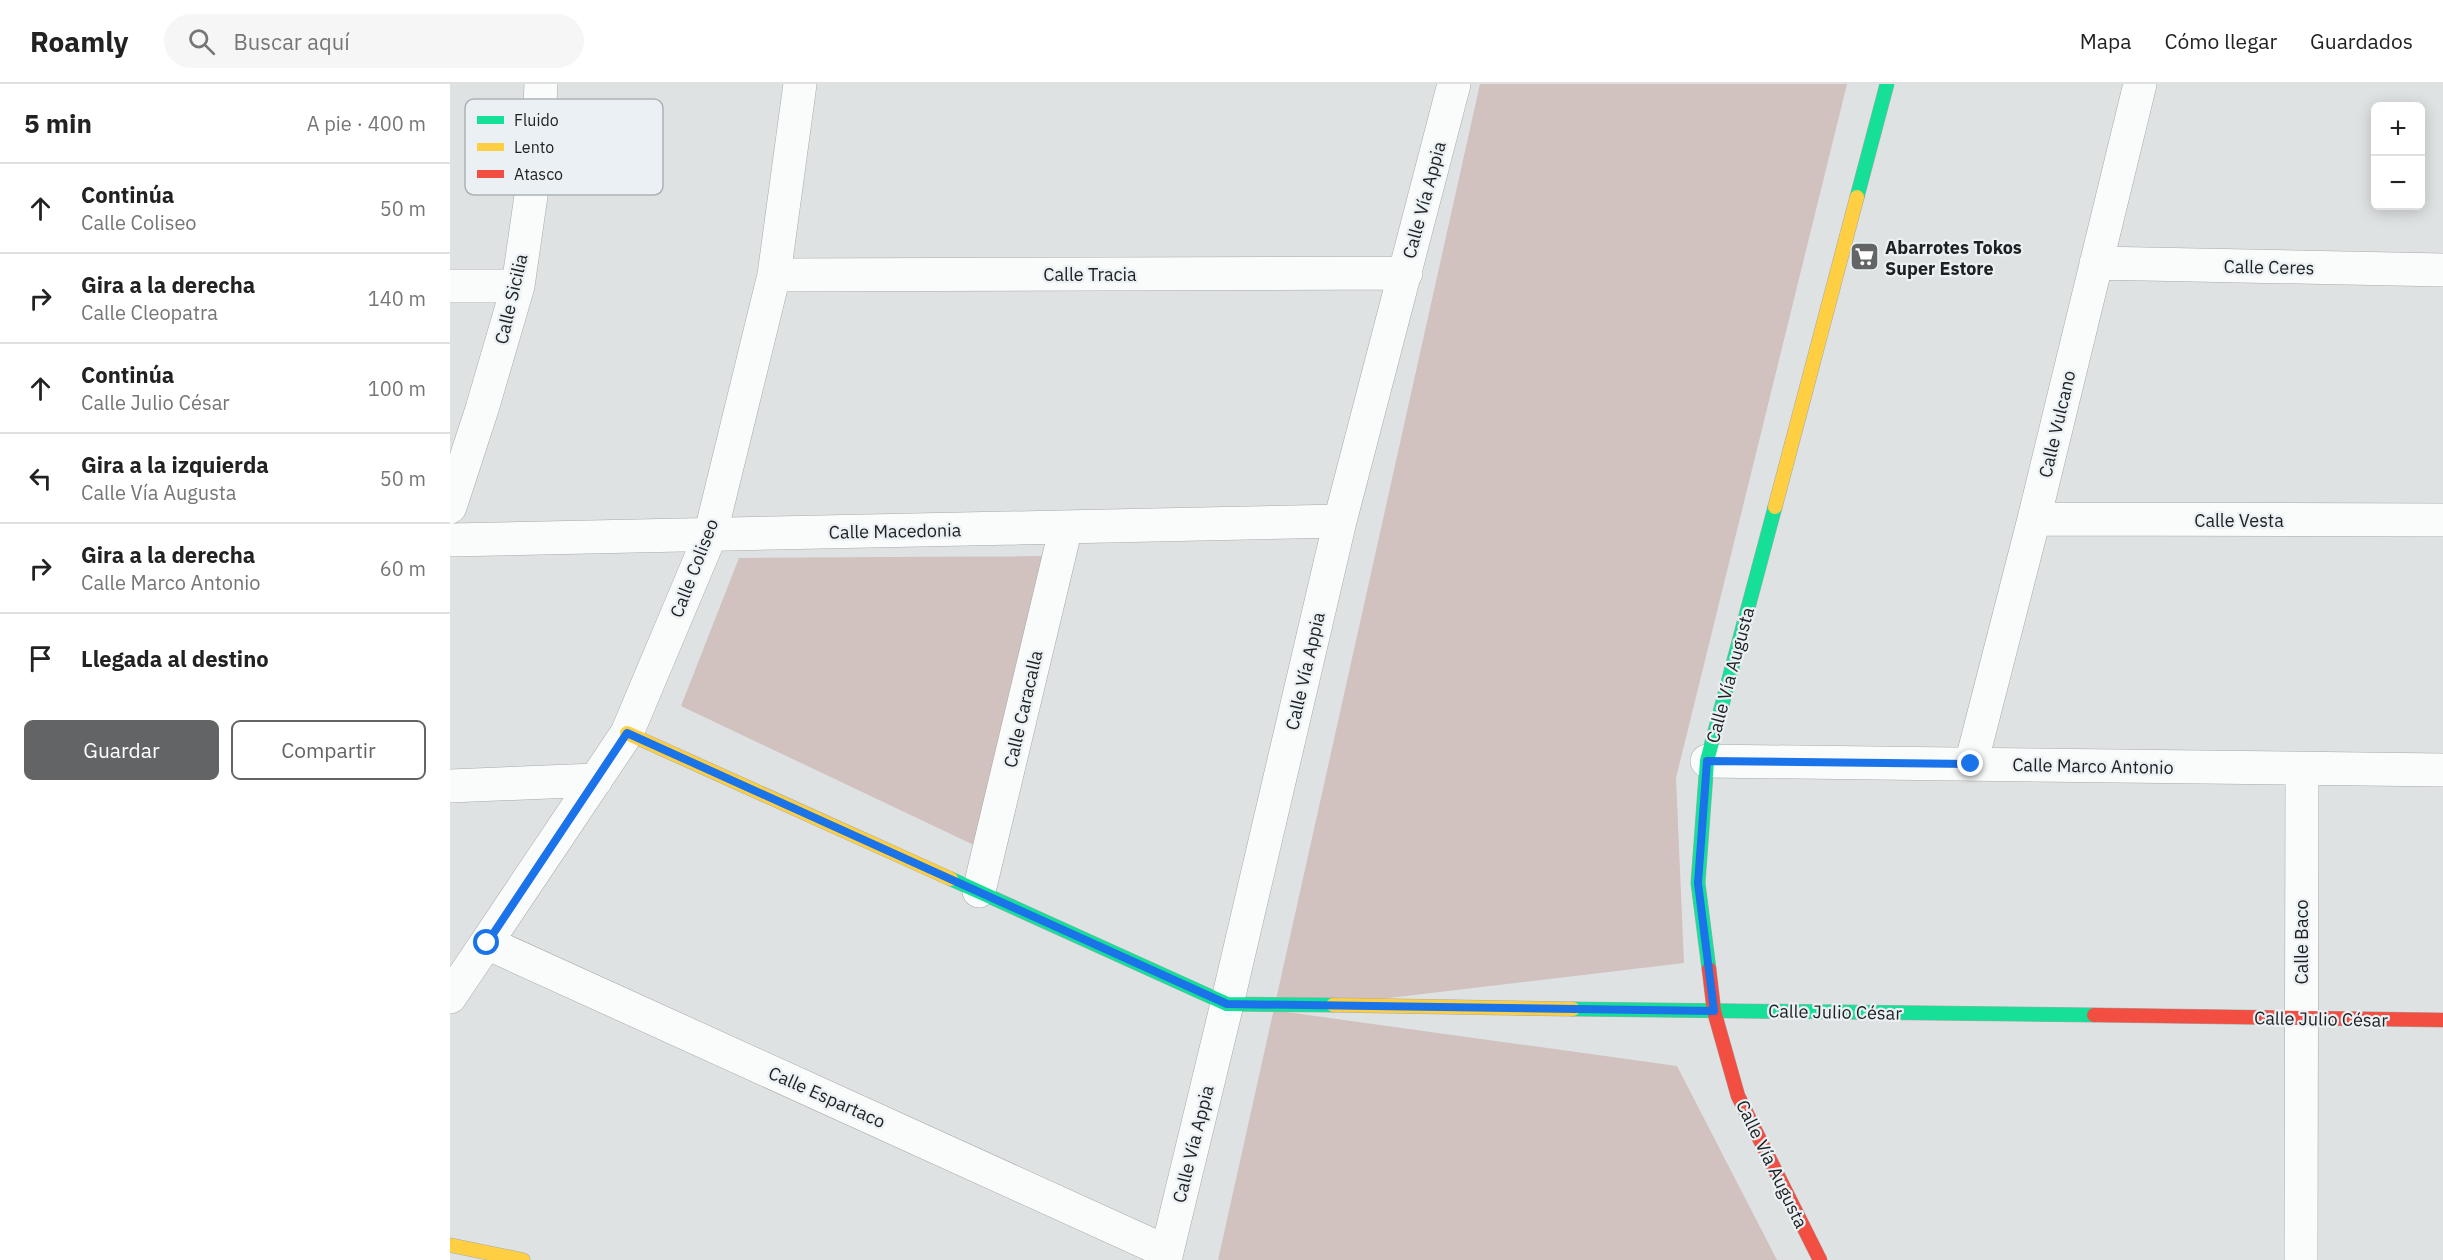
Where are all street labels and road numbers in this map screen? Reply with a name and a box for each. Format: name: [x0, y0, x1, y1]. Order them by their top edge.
street label: Calle Vía Appia: [1397, 138, 1451, 261]
street label: Calle Sicilia: [489, 251, 533, 346]
street label: Calle Ceres: [2223, 255, 2315, 279]
street label: Calle Tracia: [1043, 263, 1137, 286]
street label: Calle Vulcano: [2033, 368, 2081, 480]
street label: Calle Vesta: [2194, 509, 2284, 532]
street label: Calle Coliseo: [665, 515, 723, 621]
street label: Calle Macedonia: [829, 518, 962, 544]
street label: Calle Vía Augusta: [1701, 604, 1759, 746]
street label: Calle Vía Appia: [1280, 609, 1330, 732]
street label: Calle Caracalla: [998, 648, 1048, 770]
street label: Calle Marco Antonio: [2012, 753, 2174, 779]
street label: Calle Baco: [2290, 899, 2313, 985]
street label: Calle Julio César: [1768, 999, 1902, 1025]
street label: Calle Julio César: [2254, 1006, 2388, 1032]
street label: Calle Espartaco: [765, 1061, 889, 1133]
street label: Calle Vía Appia: [1167, 1082, 1219, 1205]
street label: Calle Vía Augusta: [1731, 1096, 1813, 1232]

